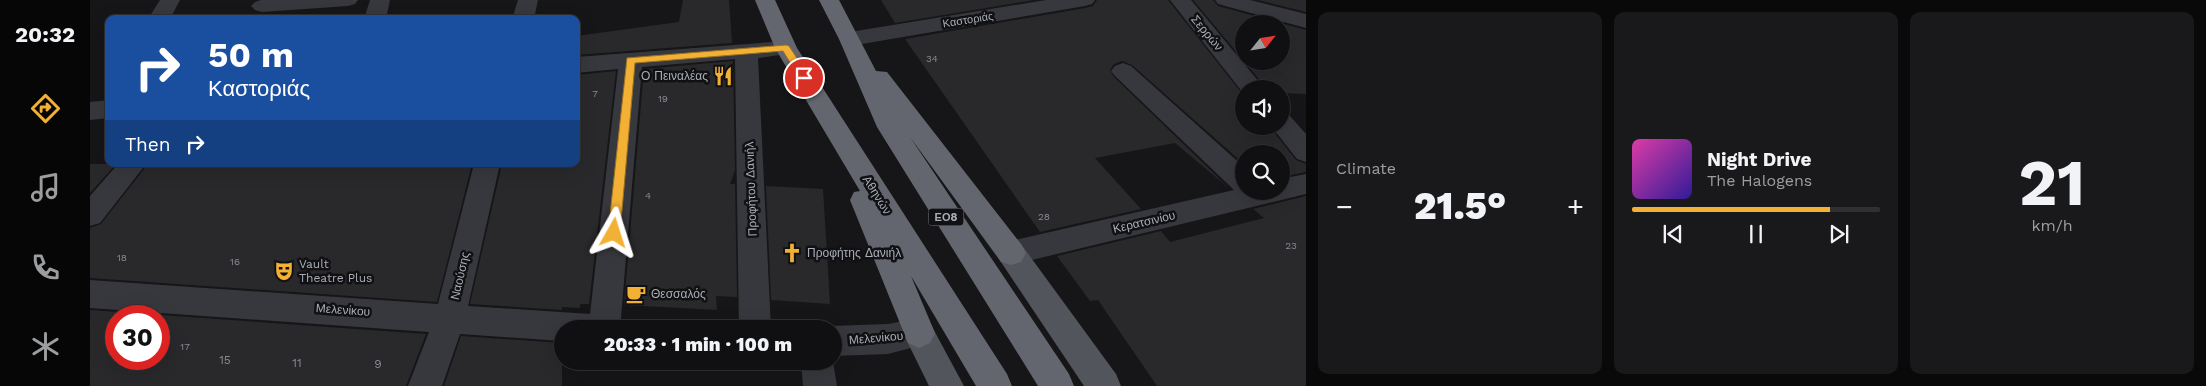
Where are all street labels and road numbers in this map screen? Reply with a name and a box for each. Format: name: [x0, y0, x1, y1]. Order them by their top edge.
street label: Καστοριάς: [942, 10, 994, 30]
street label: Σερρών: [1188, 12, 1226, 54]
street label: Προφήτου Δανιήλ: [742, 141, 760, 237]
street label: Αθηνών: [860, 173, 894, 217]
road number: ΕΟ8: [928, 208, 964, 226]
street label: Κερατσινίου: [1111, 208, 1177, 236]
street label: Ναούσης: [448, 250, 472, 301]
street label: Μελενίκου: [315, 301, 371, 319]
street label: Μελενίκου: [848, 329, 904, 347]

